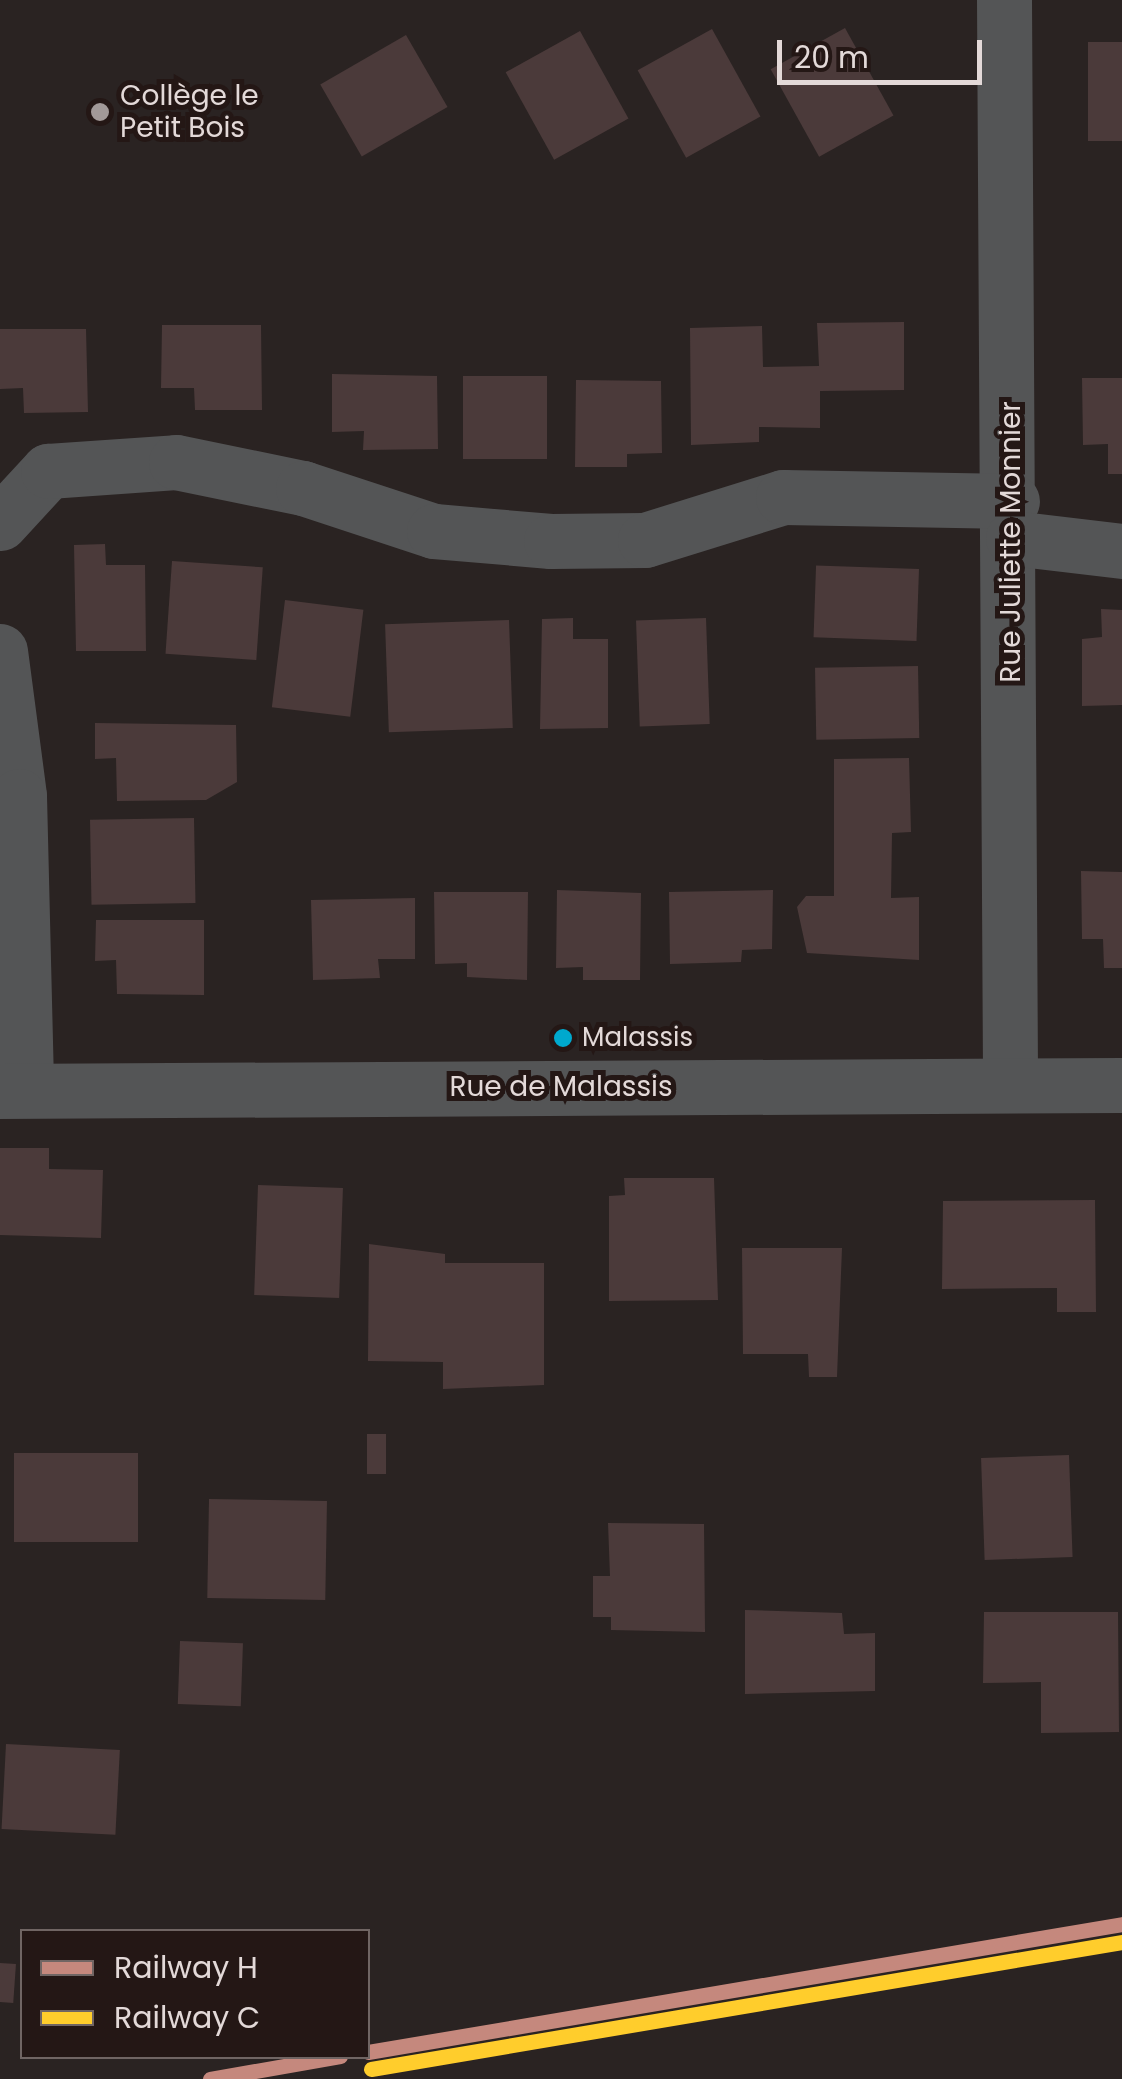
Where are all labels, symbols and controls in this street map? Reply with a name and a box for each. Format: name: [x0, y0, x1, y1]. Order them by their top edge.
scale bar: [782, 20, 987, 82]
text: 20 m: [794, 36, 869, 79]
place label: Collège le Petit Bois: [120, 79, 259, 145]
marker: Collège le Petit Bois: [89, 101, 111, 123]
street label: Rue Juliette Monnier: [994, 401, 1028, 683]
place label: Malassis: [582, 1022, 693, 1054]
marker: Malassis: [553, 1028, 573, 1048]
street label: Rue de Malassis: [449, 1070, 673, 1104]
legend: [20, 1929, 370, 2059]
text: Railway H: [114, 1946, 258, 1989]
text: Railway C: [114, 1996, 260, 2039]

